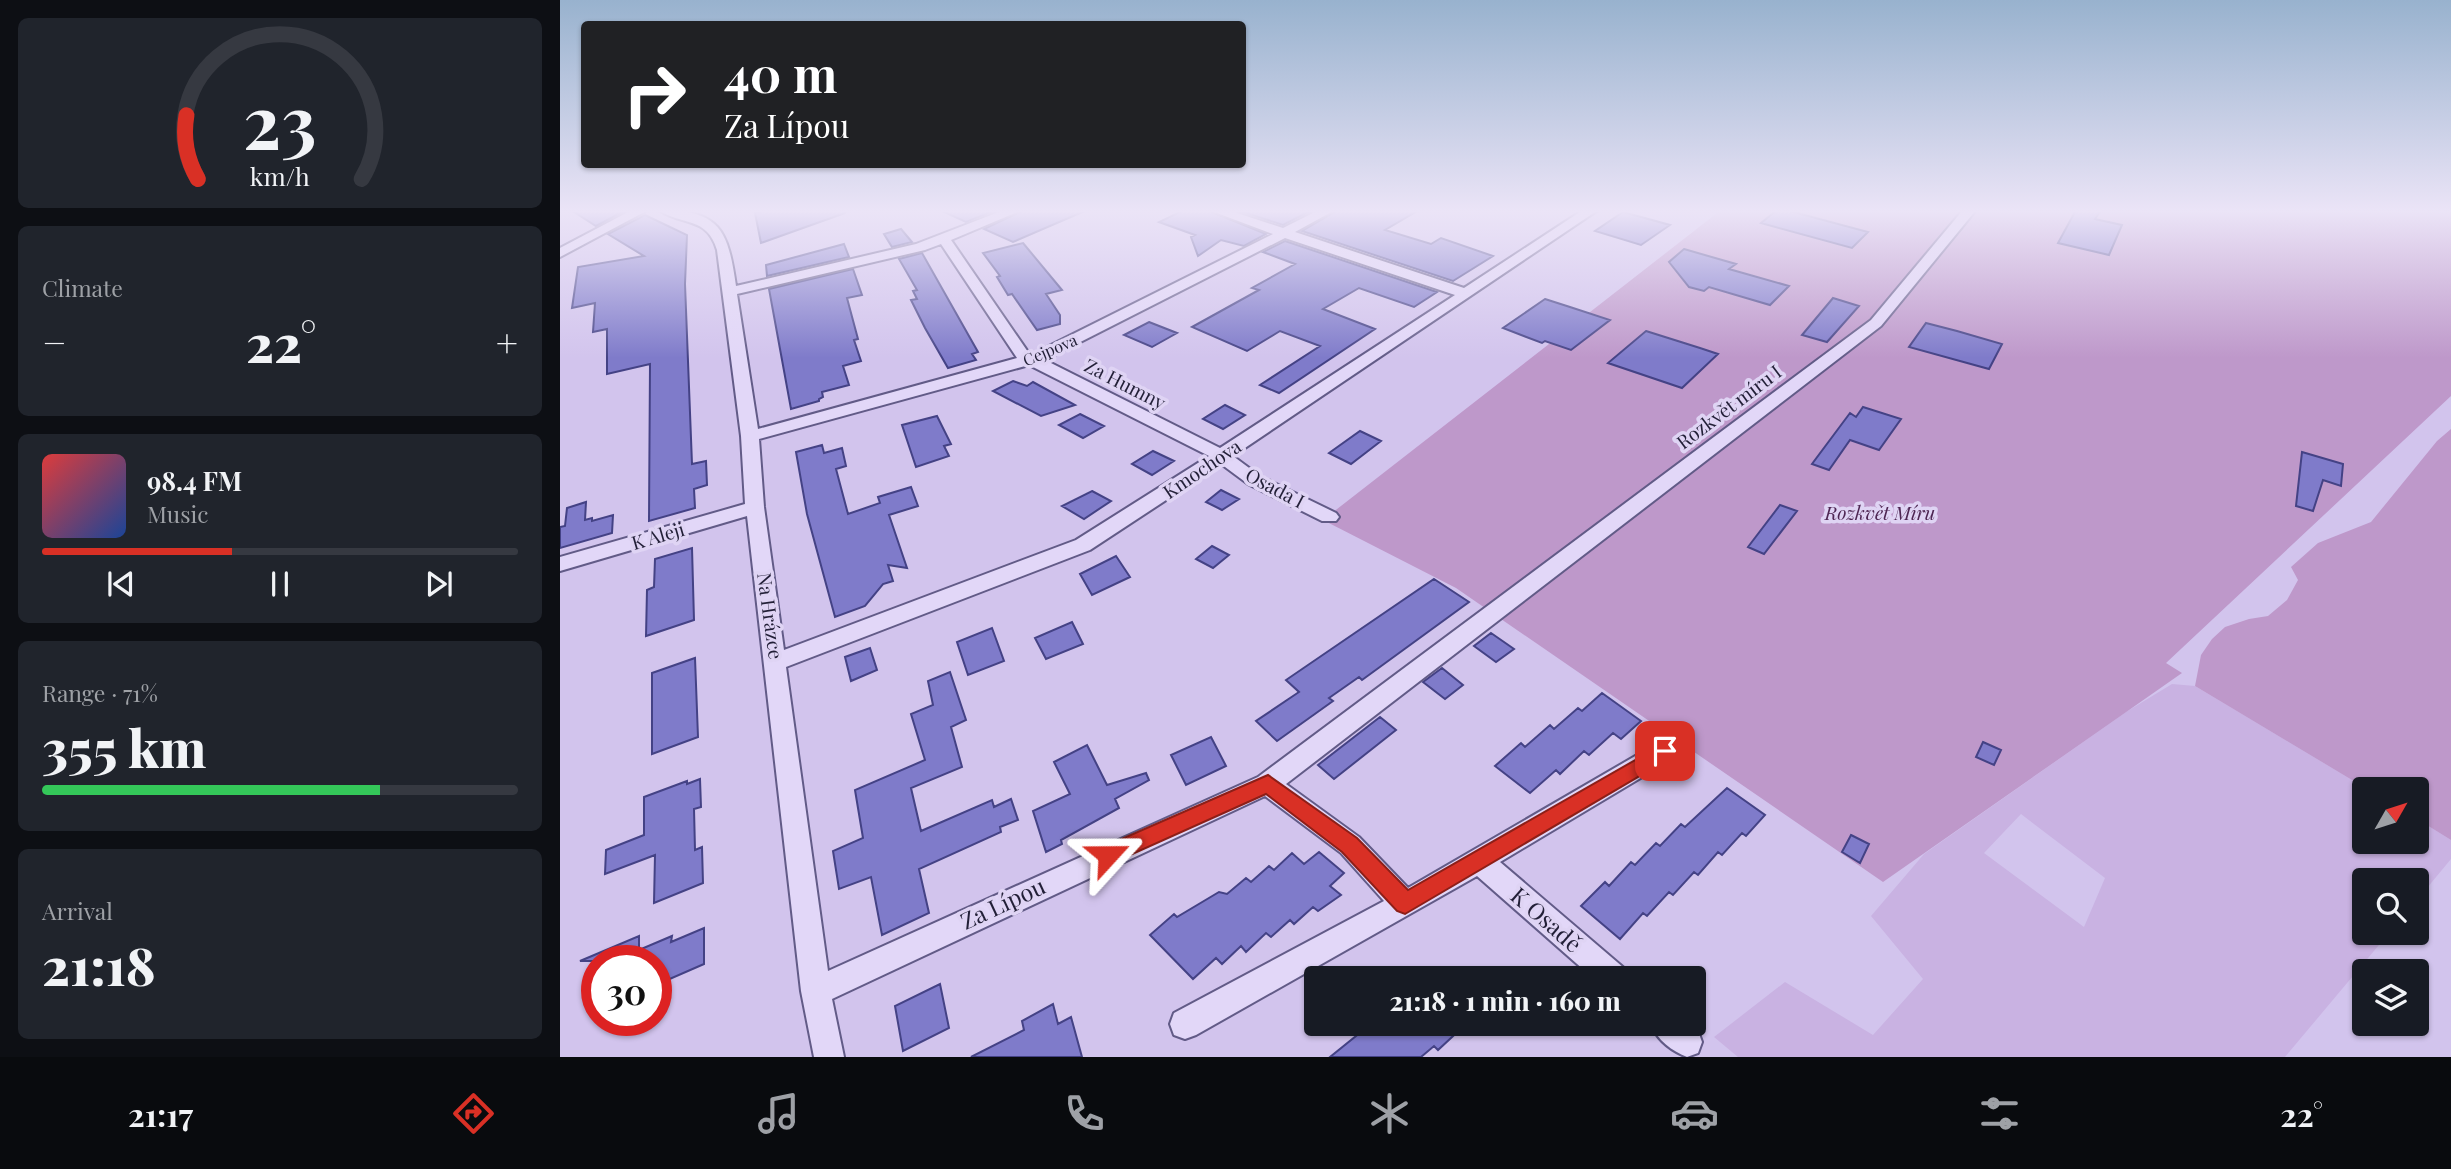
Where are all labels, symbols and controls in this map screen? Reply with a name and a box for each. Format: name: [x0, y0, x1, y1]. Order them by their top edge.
text: 40 m: [724, 40, 837, 105]
icon: right: [609, 49, 700, 140]
text: 23: [243, 70, 317, 167]
text: Za Lípou: [724, 103, 849, 146]
text: km/h: [250, 159, 310, 192]
text: Climate: [42, 272, 123, 303]
text: 22°: [246, 307, 316, 376]
text: −: [42, 316, 67, 367]
text: +: [496, 316, 518, 367]
street label: Cejpova: [1019, 329, 1080, 370]
street label: Za Humny: [1080, 352, 1171, 415]
street label: Rozkvět míru I: [1671, 358, 1786, 454]
street label: Kmochova: [1157, 432, 1246, 504]
street label: Osada I: [1241, 461, 1310, 513]
text: 98.4 FM: [147, 463, 242, 498]
text: Music: [147, 498, 208, 529]
park label: Rozkvět Míru: [1824, 499, 1935, 525]
street label: K Aleji: [628, 515, 688, 555]
icon: previous: [102, 565, 140, 603]
icon: pause: [261, 565, 299, 603]
icon: next: [420, 565, 458, 603]
street label: Na Hrázce: [752, 571, 790, 661]
text: Range · 71%: [42, 677, 158, 708]
text: 355 km: [42, 712, 206, 781]
pin: [1635, 721, 1695, 781]
icon: arrive: [1646, 732, 1684, 770]
north arrow: [2352, 777, 2429, 854]
map controls: [2352, 777, 2429, 1036]
position arrow: [1071, 818, 1145, 892]
button: search: [2352, 868, 2429, 945]
street label: Za Lípou: [955, 870, 1050, 936]
street label: K Osadě: [1505, 879, 1589, 958]
text: Arrival: [42, 895, 113, 926]
text: 21:18: [42, 930, 156, 999]
speed limit sign: 30: [581, 945, 672, 1036]
button: layers: [2352, 959, 2429, 1036]
text: 21:18 · 1 min · 160 m: [1389, 983, 1621, 1018]
icon: directions: [449, 1089, 498, 1138]
icon: music: [754, 1089, 803, 1138]
icon: phone: [1060, 1089, 1109, 1138]
icon: climate: [1365, 1089, 1414, 1138]
icon: car: [1670, 1089, 1719, 1138]
icon: filters: [1975, 1089, 2024, 1138]
text: 21:17: [128, 1092, 193, 1135]
text: 22°: [2280, 1092, 2323, 1135]

